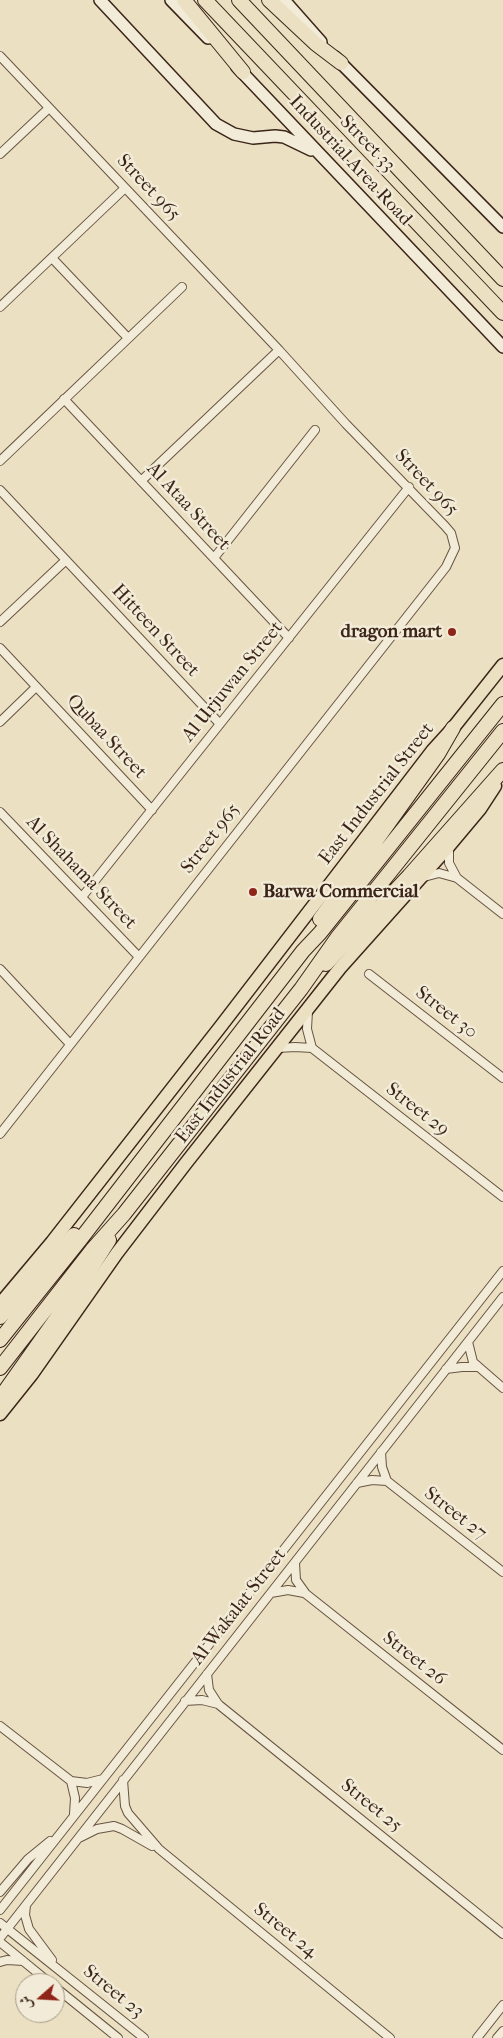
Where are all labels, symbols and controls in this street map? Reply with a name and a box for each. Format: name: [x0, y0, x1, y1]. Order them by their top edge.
street label: Industrial Area Road: [284, 91, 416, 231]
street label: Street 33: [335, 111, 399, 177]
street label: Street 965: [111, 150, 185, 226]
street label: Street 965: [389, 445, 463, 521]
street label: Al Ataa Street: [141, 458, 235, 556]
street label: Hitteen Street: [106, 580, 204, 682]
street label: Al Urjuwan Street: [177, 617, 289, 747]
place label: dragon mart: [341, 621, 442, 643]
marker: dragon mart: [446, 626, 458, 638]
street label: Qubaa Street: [61, 690, 151, 784]
street label: East Industrial Street: [315, 719, 439, 869]
street label: Street 965: [177, 799, 245, 879]
street label: Al Shahama Street: [21, 811, 141, 935]
place label: Barwa Commercial: [263, 881, 418, 903]
marker: Barwa Commercial: [247, 886, 259, 898]
street label: Street 30: [410, 982, 482, 1044]
street label: East Industrial Road: [171, 1004, 291, 1148]
street label: Street 29: [381, 1078, 453, 1142]
street label: Street 27: [419, 1482, 491, 1546]
street label: Al Wakalat Street: [187, 1544, 291, 1670]
street label: Street 26: [378, 1627, 450, 1691]
street label: Street 25: [336, 1774, 406, 1838]
street label: Street 24: [249, 1898, 321, 1964]
street label: Street 23: [78, 1961, 148, 2023]
north arrow: [15, 1973, 65, 2023]
text: ش: [16, 1993, 37, 2012]

